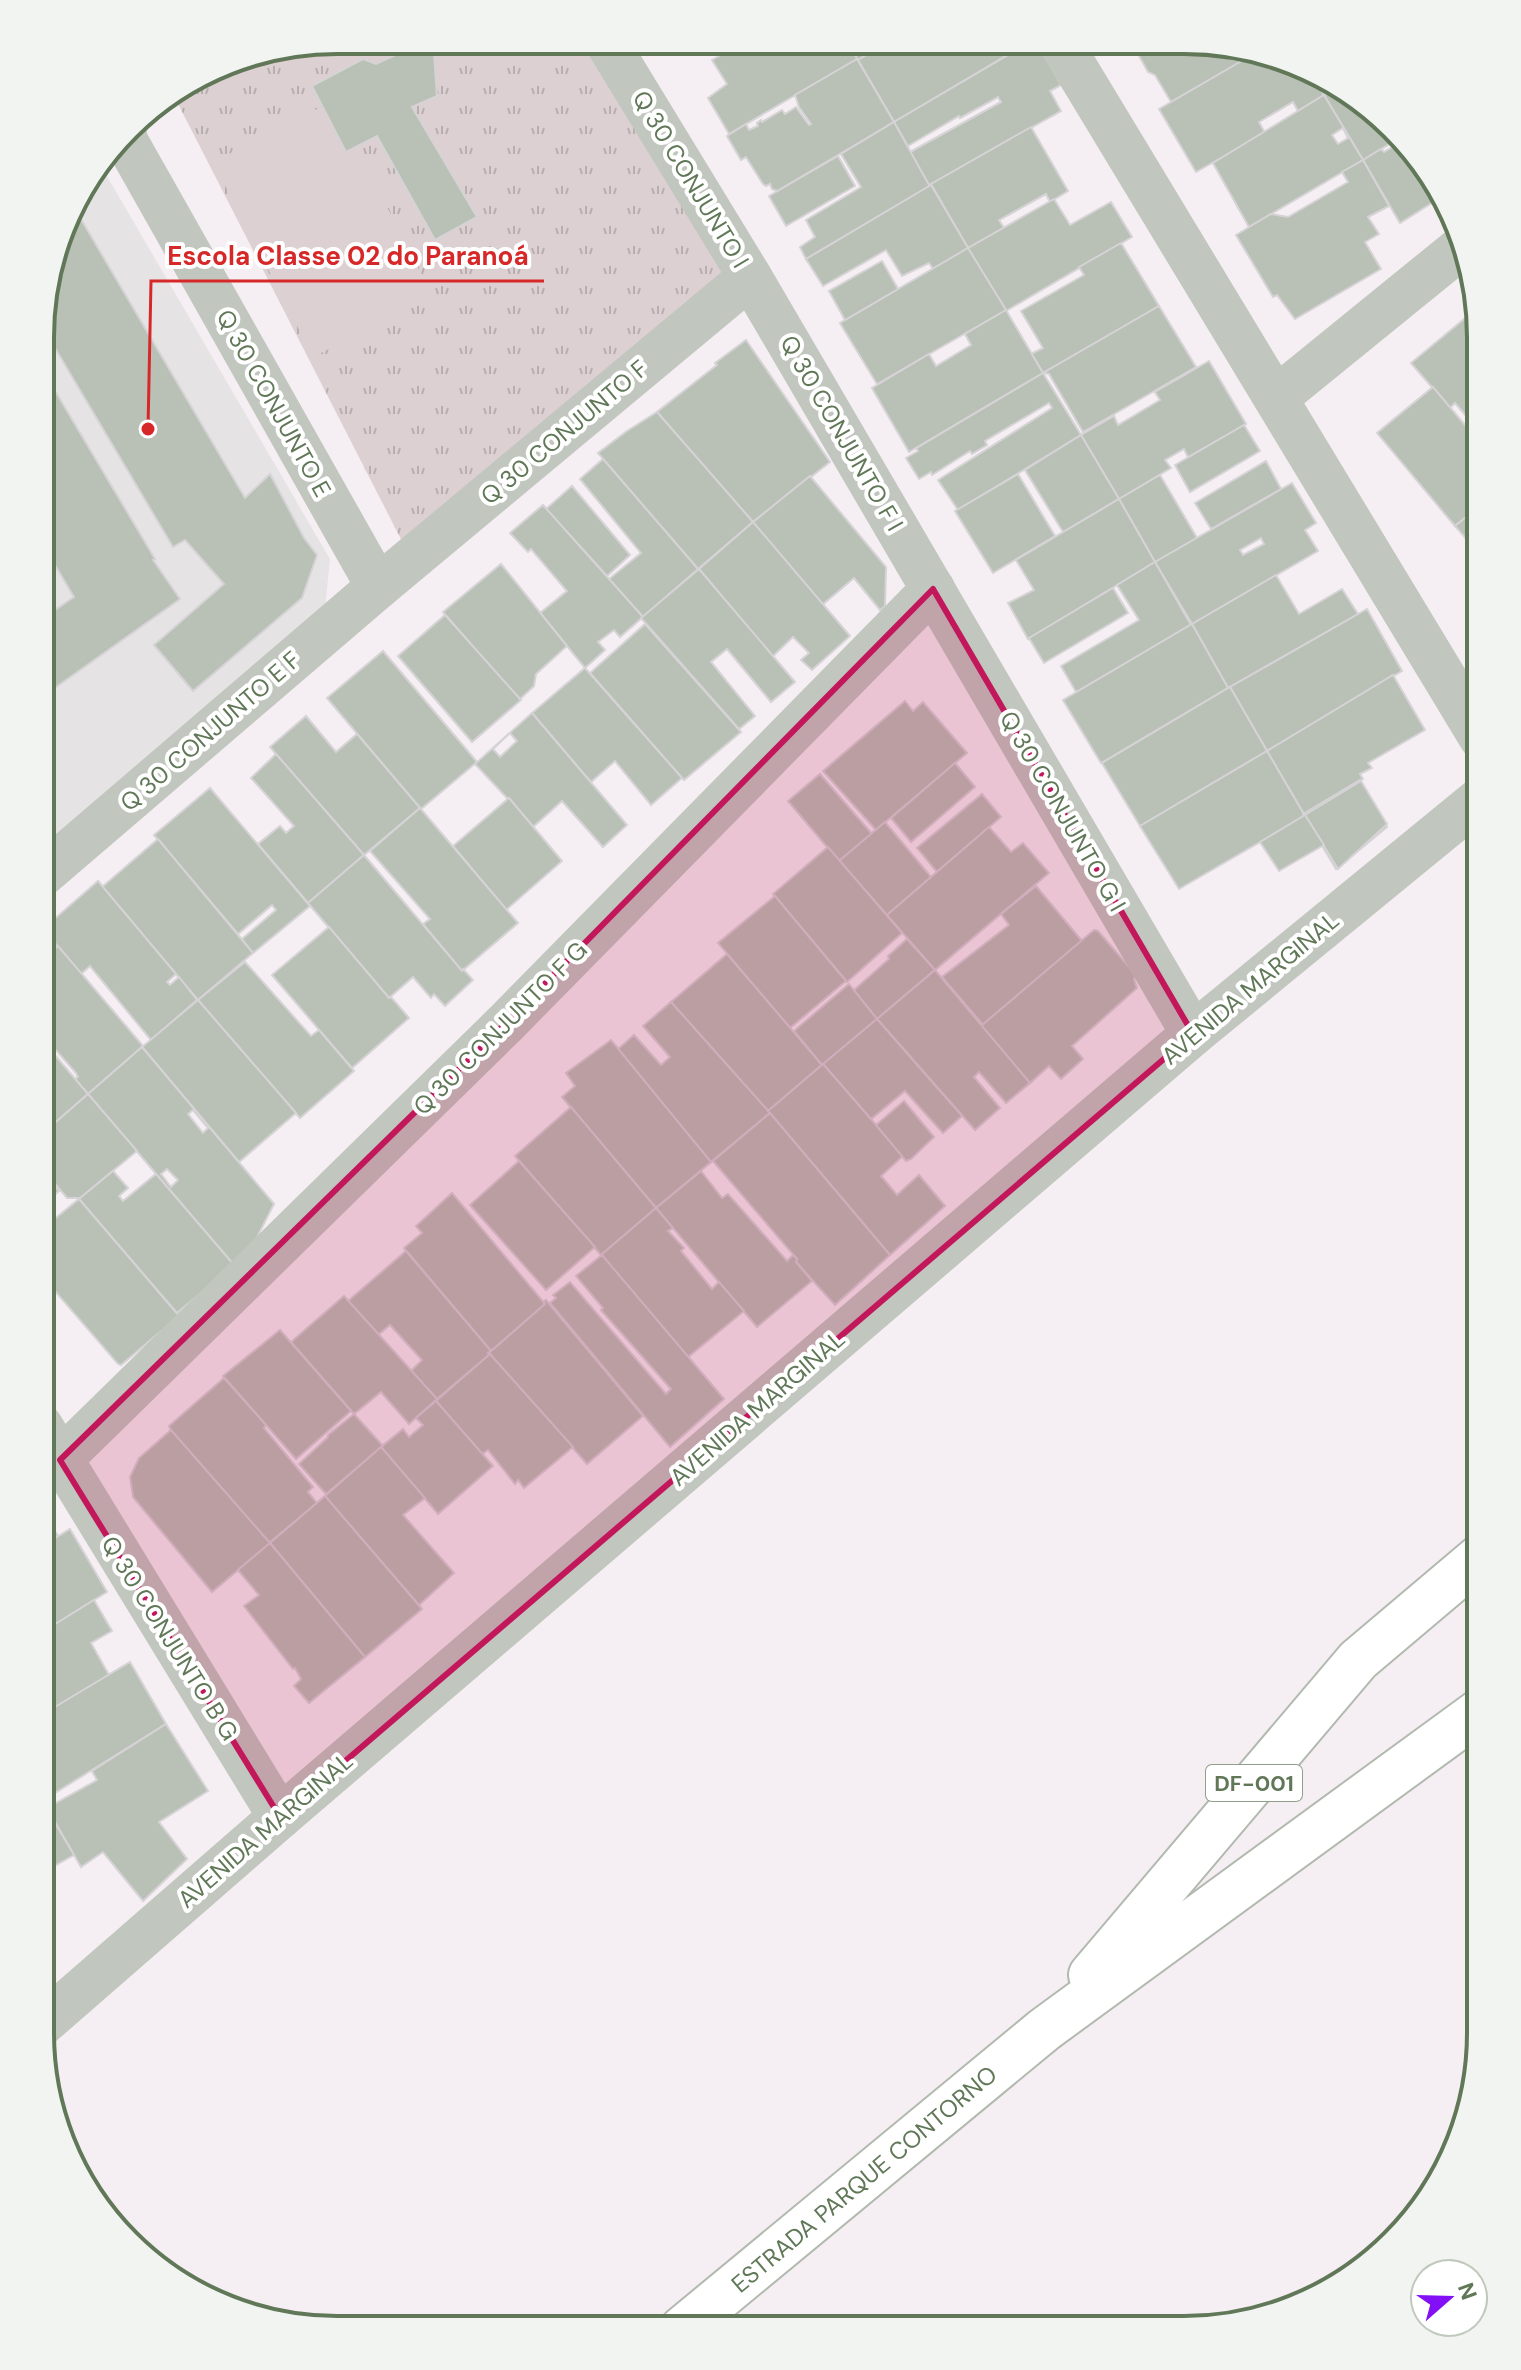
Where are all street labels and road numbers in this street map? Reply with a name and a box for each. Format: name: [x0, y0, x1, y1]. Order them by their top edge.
street label: Q 30 CONJUNTO I: [626, 85, 756, 273]
street label: Q 30 CONJUNTO E: [210, 304, 338, 502]
street label: Q 30 CONJUNTO F I: [773, 330, 911, 536]
street label: Q 30 CONJUNTO F: [474, 353, 654, 511]
street label: Q 30 CONJUNTO E F: [113, 644, 307, 818]
street label: Q 30 CONJUNTO G I: [993, 705, 1133, 917]
street label: AVENIDA MARGINAL: [1155, 905, 1345, 1071]
street label: Q 30 CONJUNTO F G: [406, 934, 594, 1122]
street label: AVENIDA MARGINAL: [663, 1323, 851, 1493]
street label: Q 30 CONJUNTO B G: [95, 1530, 245, 1746]
street label: AVENIDA MARGINAL: [171, 1745, 359, 1915]
road number: DF-001: [1206, 1765, 1302, 1801]
street label: ESTRADA PARQUE CONTORNO: [725, 2059, 1003, 2299]

